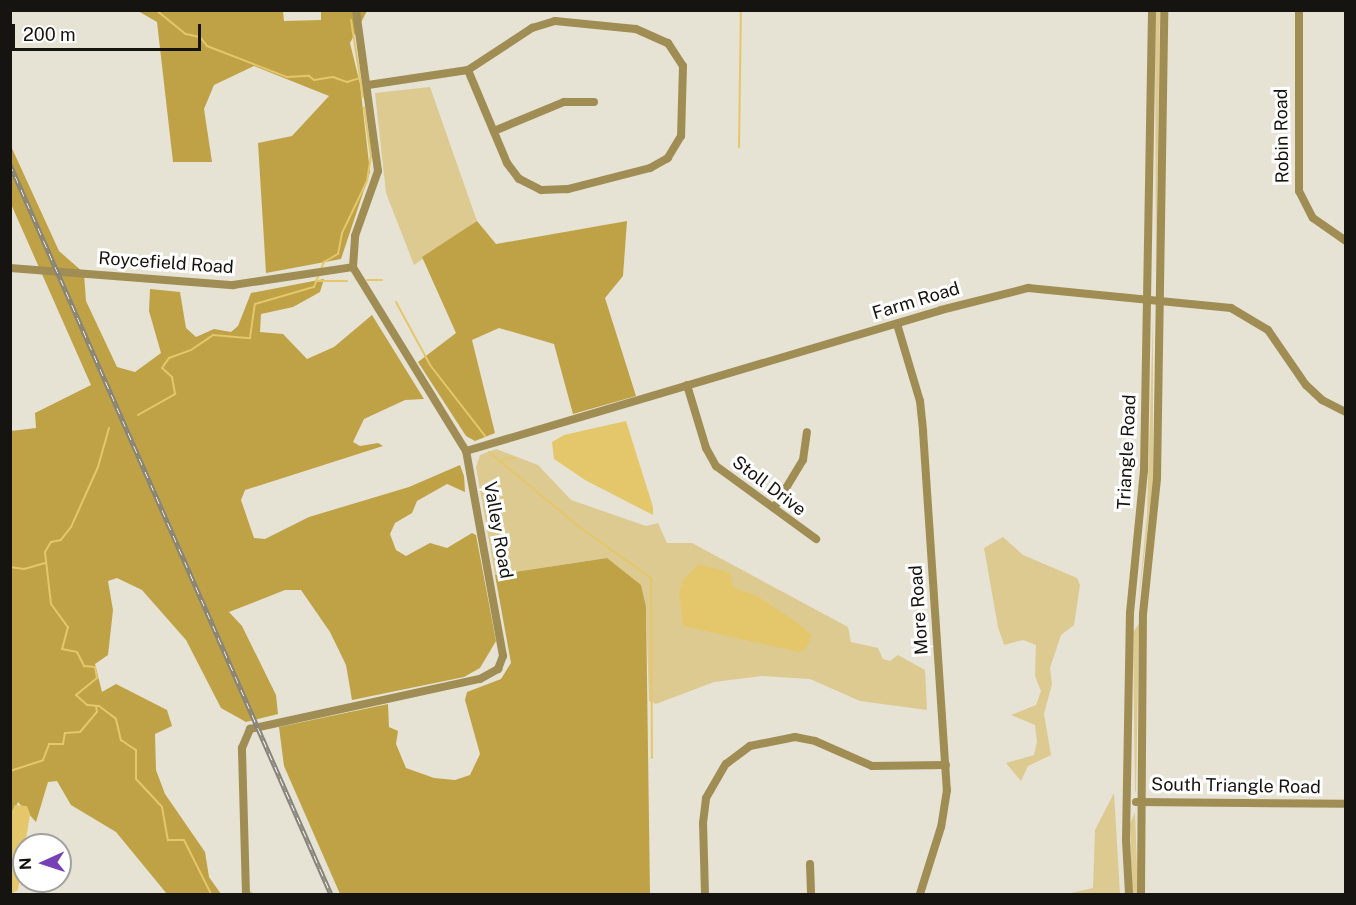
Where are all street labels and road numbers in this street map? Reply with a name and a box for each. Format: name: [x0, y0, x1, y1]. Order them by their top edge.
street label: Robin Road: [1270, 88, 1294, 184]
street label: Roycefield Road: [98, 248, 234, 278]
street label: Farm Road: [870, 278, 962, 324]
street label: Triangle Road: [1113, 394, 1141, 510]
street label: Stoll Drive: [728, 451, 810, 521]
street label: Valley Road: [479, 480, 517, 580]
street label: More Road: [905, 564, 933, 656]
street label: South Triangle Road: [1151, 774, 1321, 798]

